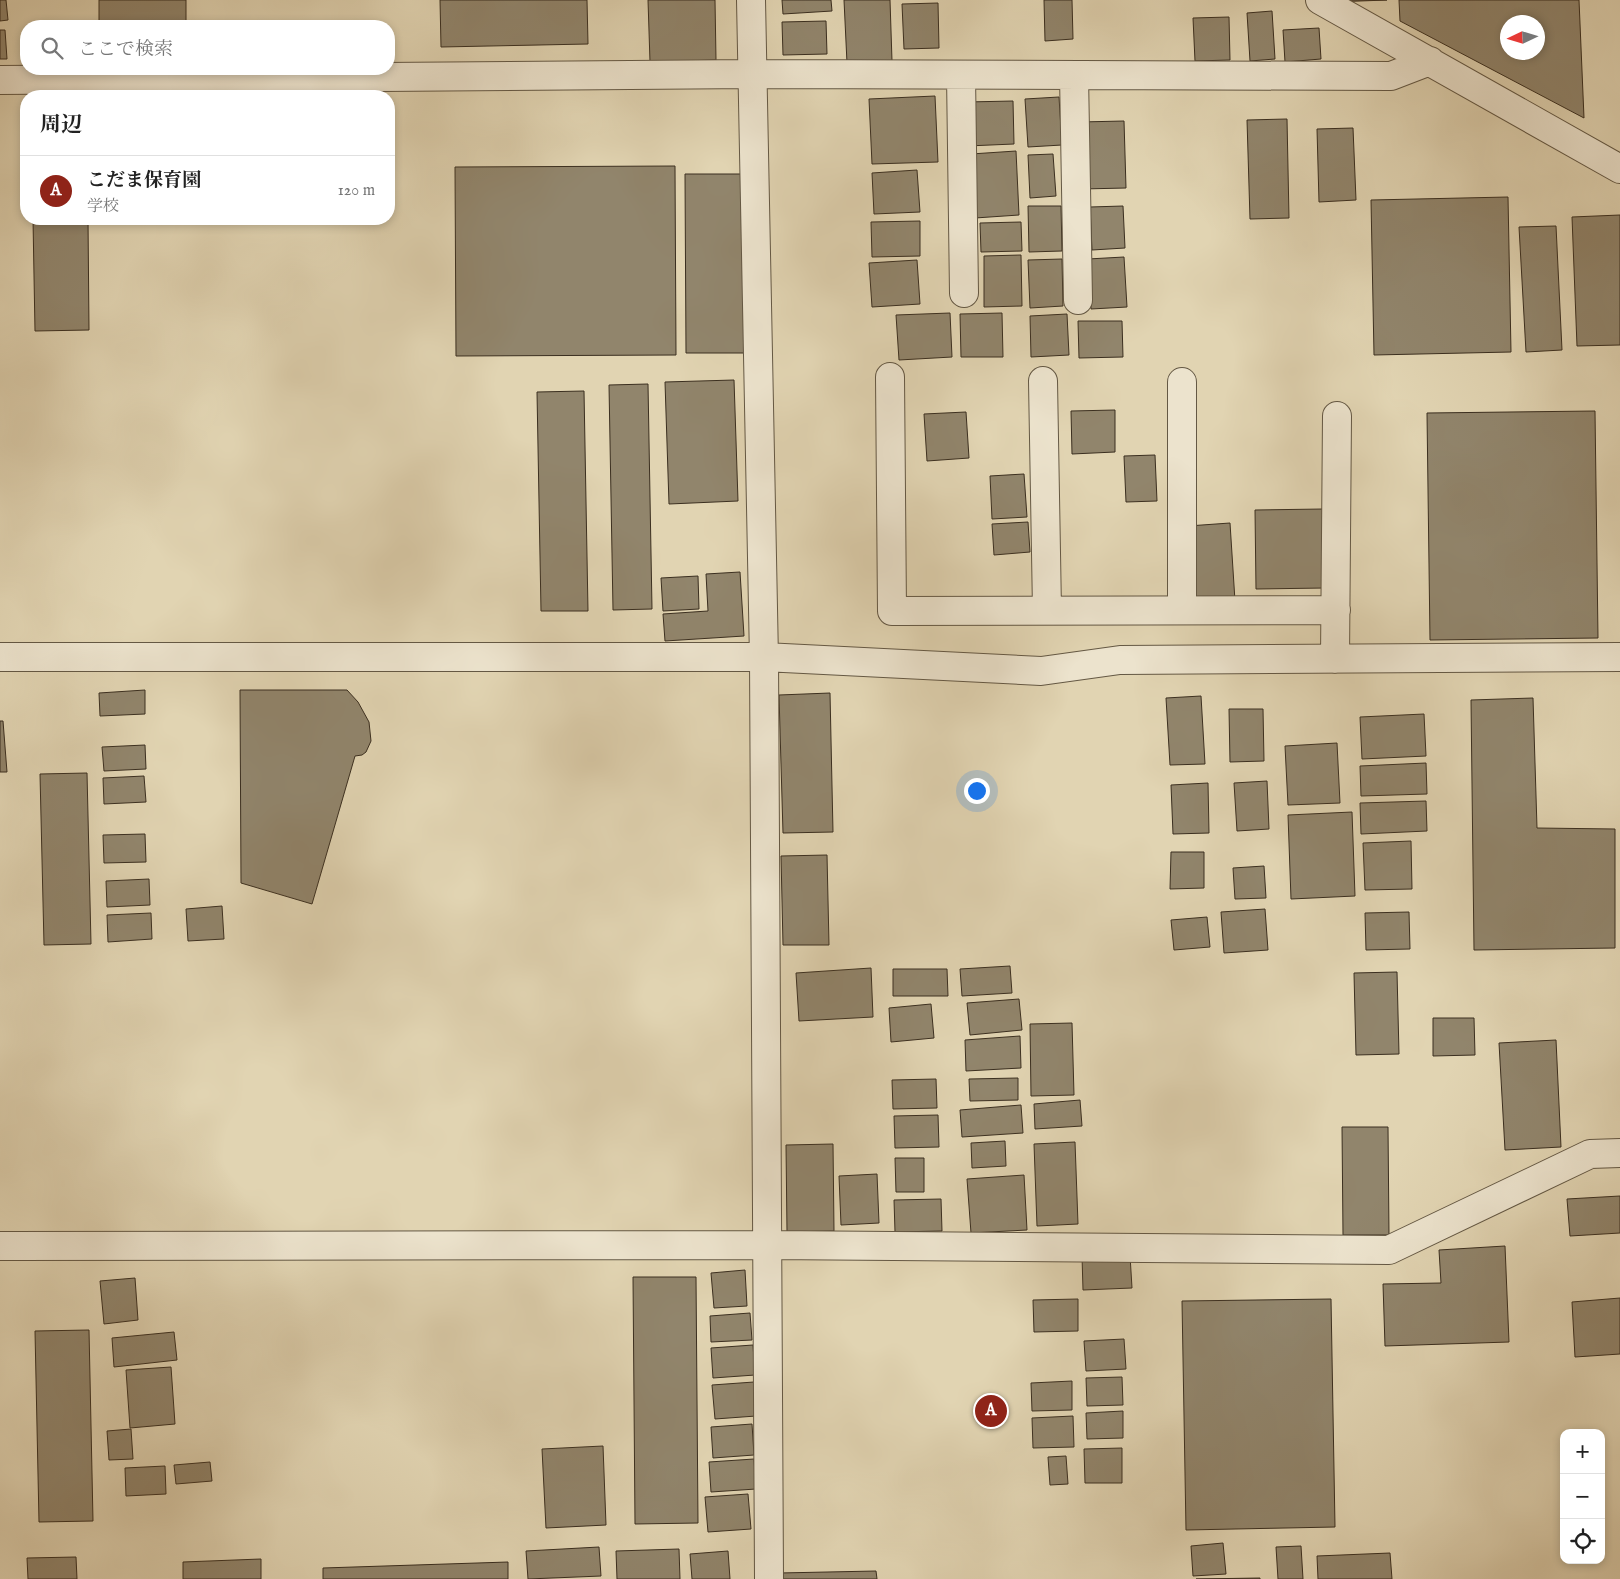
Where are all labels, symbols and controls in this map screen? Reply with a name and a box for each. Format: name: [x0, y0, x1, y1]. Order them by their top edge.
north arrow: [1500, 15, 1545, 60]
search box: [20, 20, 395, 75]
icon: search: [38, 34, 66, 62]
text: ここで検索: [78, 38, 173, 62]
text: 周辺: [40, 112, 82, 139]
text: こだま保育園: [87, 169, 201, 193]
text: A: [51, 181, 61, 201]
text: 120 m: [338, 181, 375, 201]
text: 学校: [87, 197, 119, 217]
your location: [964, 778, 990, 804]
pin: A: [975, 1392, 1007, 1430]
map controls: [1560, 1429, 1605, 1564]
button: +: [1560, 1429, 1605, 1474]
button: −: [1560, 1474, 1605, 1519]
button: locate: [1560, 1519, 1605, 1564]

